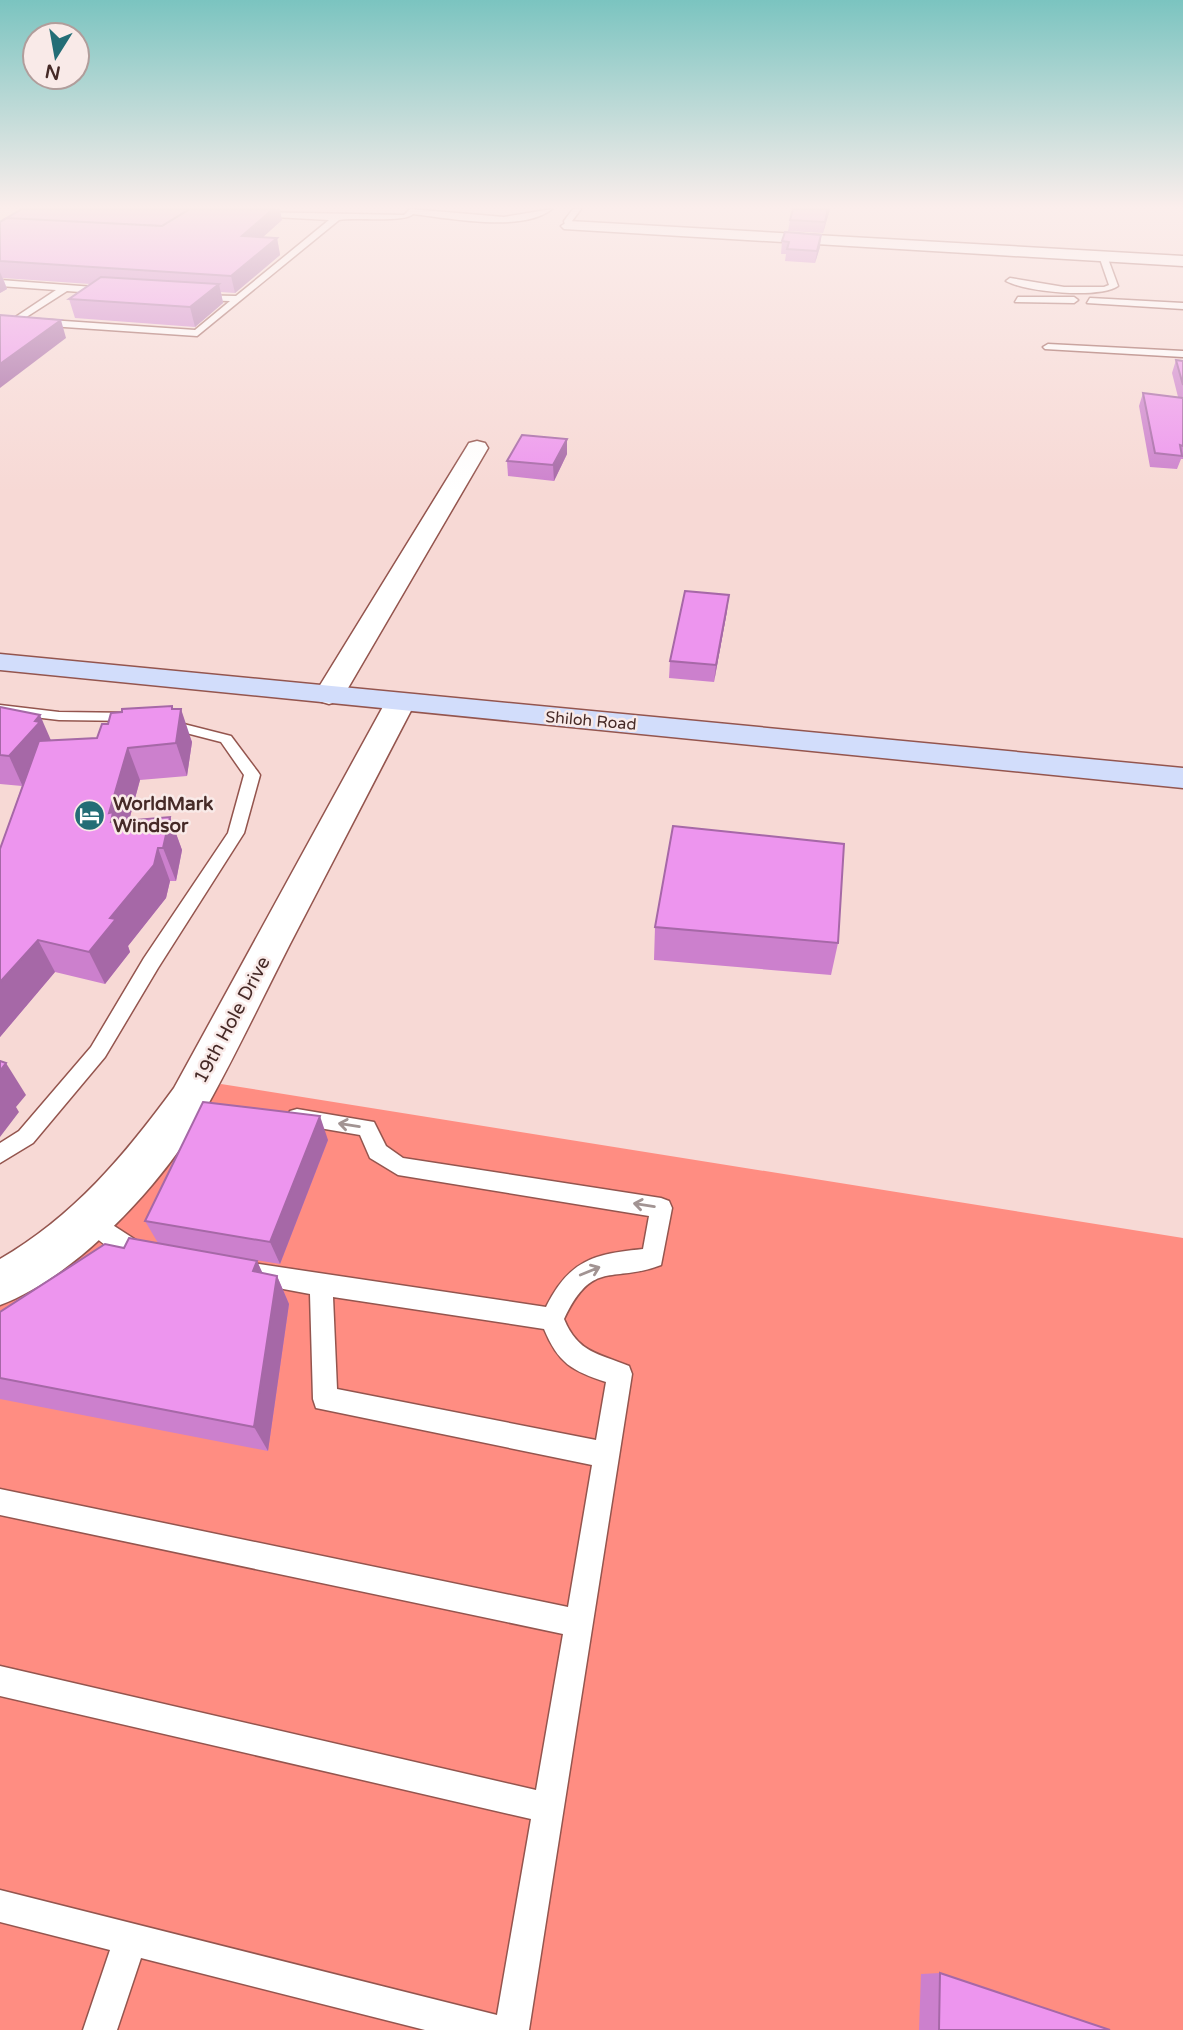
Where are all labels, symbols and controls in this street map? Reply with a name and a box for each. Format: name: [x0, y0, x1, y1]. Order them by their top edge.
north arrow: [21, 21, 91, 91]
text: N: [43, 59, 63, 84]
street label: Shiloh Road: [545, 707, 637, 735]
place label: WorldMark Windsor: [113, 793, 214, 837]
hotel icon: WorldMark Windsor: [73, 798, 107, 832]
street label: 19th Hole Drive: [189, 953, 275, 1087]
one-way arrow: [339, 1118, 361, 1131]
one-way arrow: [633, 1198, 655, 1211]
one-way arrow: [579, 1263, 600, 1276]

